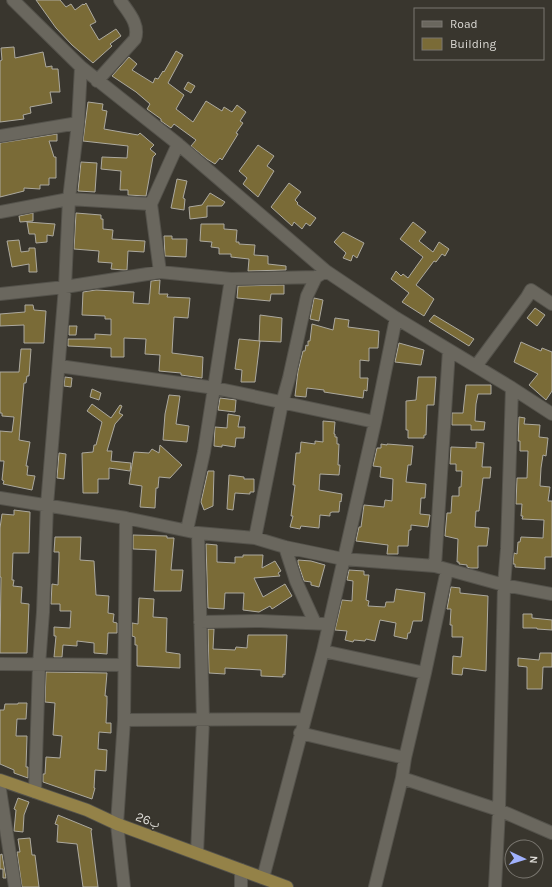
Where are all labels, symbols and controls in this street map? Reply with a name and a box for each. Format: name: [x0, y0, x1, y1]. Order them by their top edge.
legend: [414, 8, 544, 60]
text: Road: [450, 17, 478, 31]
text: Building: [450, 37, 497, 51]
street label: 26ب: [134, 809, 162, 832]
north arrow: [504, 839, 544, 879]
text: N: [527, 855, 540, 864]

